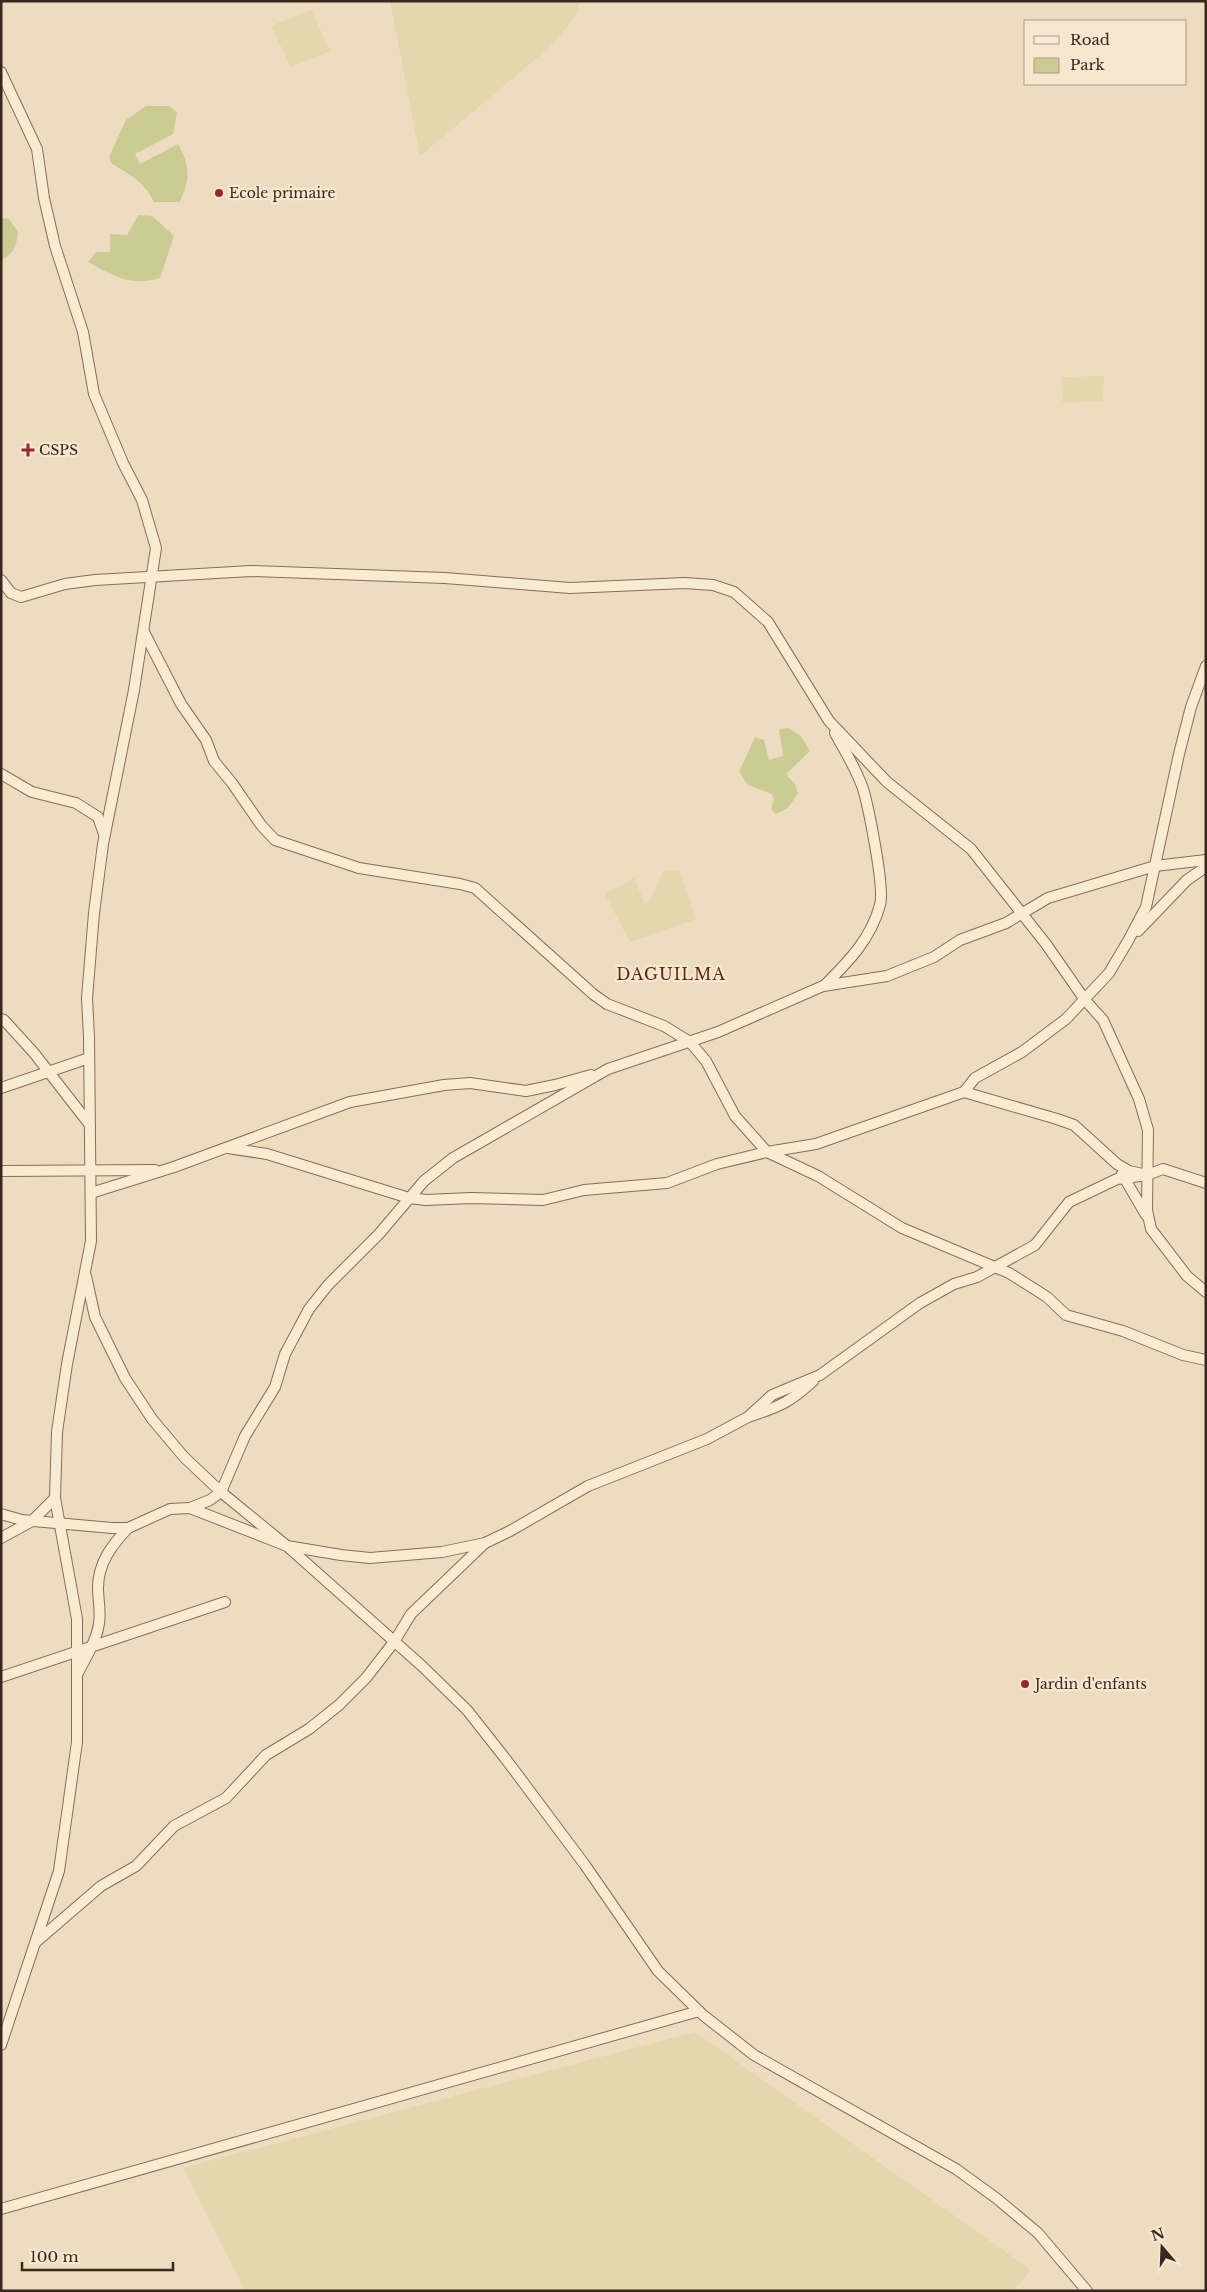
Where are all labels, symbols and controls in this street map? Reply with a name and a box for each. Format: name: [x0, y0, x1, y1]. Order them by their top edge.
legend: [1024, 20, 1187, 85]
text: Road: [1070, 30, 1110, 49]
text: Park: [1070, 55, 1106, 74]
place label: Ecole primaire: [229, 184, 335, 202]
marker: Ecole primaire: [213, 187, 225, 199]
place label: CSPS: [39, 441, 78, 459]
marker: CSPS: [21, 443, 35, 457]
district label: DAGUILMA: [616, 964, 726, 984]
place label: Jardin d'enfants: [1033, 1675, 1147, 1693]
marker: Jardin d'enfants: [1019, 1678, 1031, 1690]
north arrow: [1137, 2222, 1187, 2272]
text: N: [1149, 2224, 1167, 2245]
scale bar: [22, 2240, 174, 2272]
text: 100 m: [30, 2247, 79, 2266]

